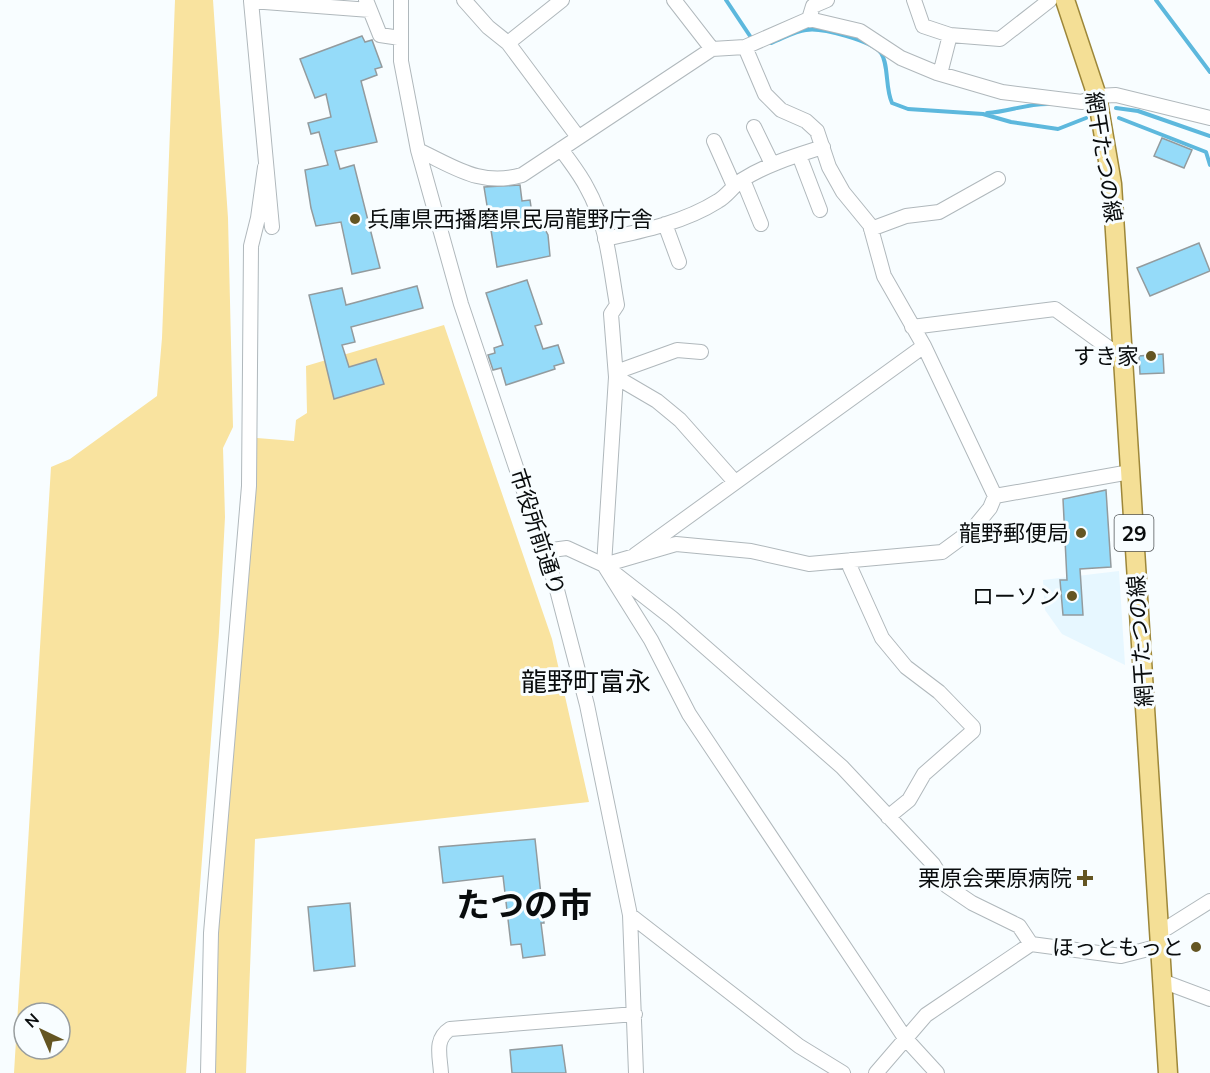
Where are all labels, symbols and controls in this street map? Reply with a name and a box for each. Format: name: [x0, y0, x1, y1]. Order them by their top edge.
street label: 網干たつの線: [1080, 90, 1128, 224]
place label: 兵庫県西播磨県民局龍野庁舎: [367, 205, 653, 233]
marker: 兵庫県西播磨県民局龍野庁舎: [348, 212, 362, 226]
place label: すき家: [1073, 342, 1139, 370]
marker: すき家: [1144, 349, 1158, 363]
street label: 市役所前通り: [504, 465, 572, 599]
road number: 29: [1114, 515, 1154, 551]
place label: 龍野郵便局: [959, 519, 1069, 547]
marker: 龍野郵便局: [1074, 526, 1088, 540]
street label: 網干たつの線: [1121, 574, 1159, 708]
place label: ローソン: [972, 582, 1060, 610]
marker: ローソン: [1065, 589, 1079, 603]
district label: 龍野町富永: [521, 665, 651, 698]
place label: 栗原会栗原病院: [918, 864, 1072, 892]
marker: 栗原会栗原病院: [1076, 869, 1094, 887]
district label: たつの市: [456, 883, 592, 926]
place label: ほっともっと: [1052, 933, 1184, 961]
marker: ほっともっと: [1189, 940, 1203, 954]
north arrow: [12, 1001, 72, 1061]
text: N: [20, 1009, 43, 1032]

